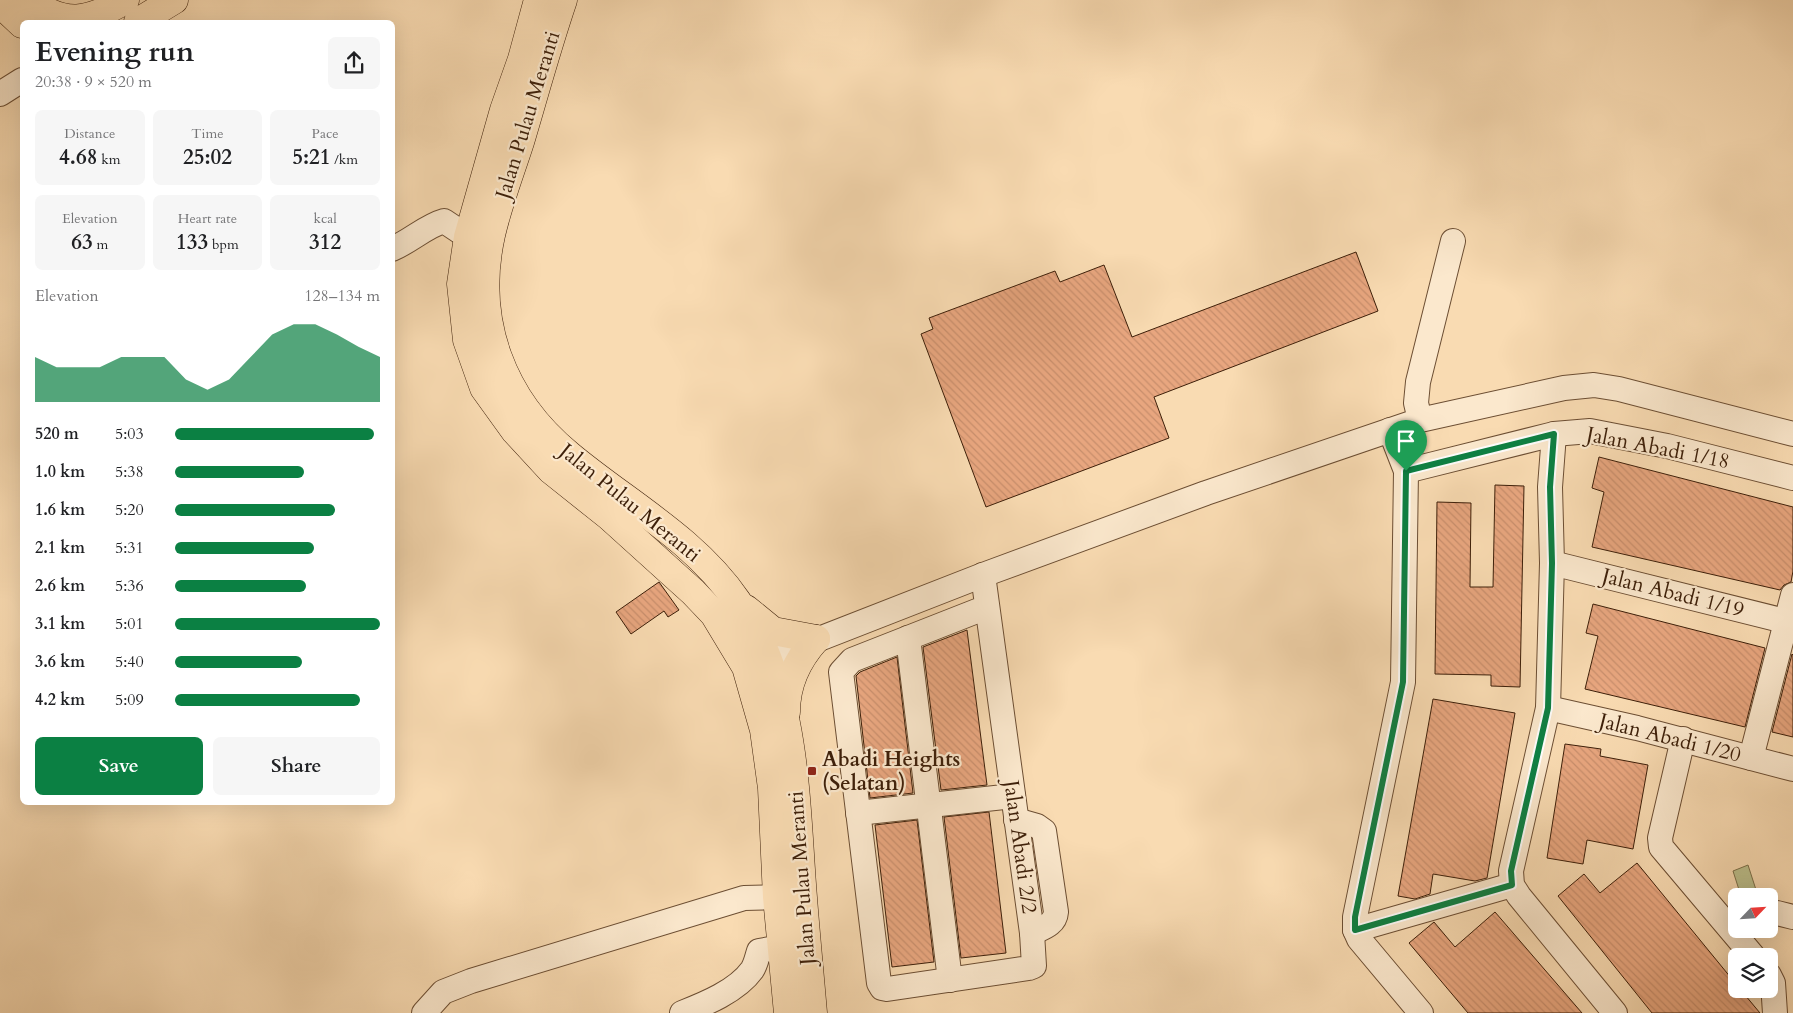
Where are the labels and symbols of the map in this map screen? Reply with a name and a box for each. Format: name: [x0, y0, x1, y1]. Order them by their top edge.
street label: Jalan Pulau Meranti: [488, 27, 567, 205]
street label: Jalan Abadi 1/18: [1581, 419, 1732, 476]
pin: [1385, 420, 1427, 471]
street label: Jalan Pulau Meranti: [551, 435, 707, 569]
street label: Jalan Abadi 1/19: [1596, 561, 1747, 625]
street label: Jalan Abadi 1/20: [1593, 706, 1744, 770]
place label: Abadi Heights (Selatan): [822, 745, 960, 798]
marker: Abadi Heights (Selatan): [806, 765, 818, 777]
street label: Jalan Abadi 2/2: [996, 775, 1044, 916]
street label: Jalan Pulau Meranti: [781, 790, 823, 969]
north arrow: [1728, 888, 1778, 938]

